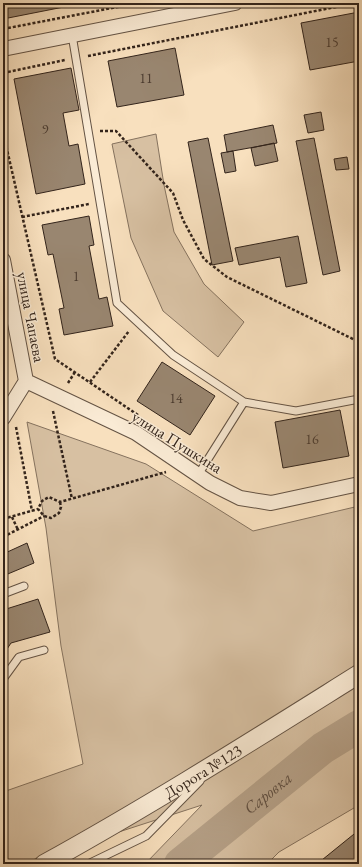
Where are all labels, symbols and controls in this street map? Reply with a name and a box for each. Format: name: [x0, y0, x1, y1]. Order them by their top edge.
house number: 15: [325, 33, 339, 51]
house number: 11: [139, 69, 153, 87]
house number: 9: [42, 120, 49, 138]
house number: 1: [73, 267, 79, 285]
street label: улица Чапаева: [12, 270, 50, 365]
house number: 14: [169, 389, 183, 407]
street label: улица Пушкина: [128, 406, 227, 478]
house number: 16: [305, 430, 319, 448]
street label: Дорога №123: [160, 739, 246, 803]
water label: Саровка: [239, 767, 296, 819]

